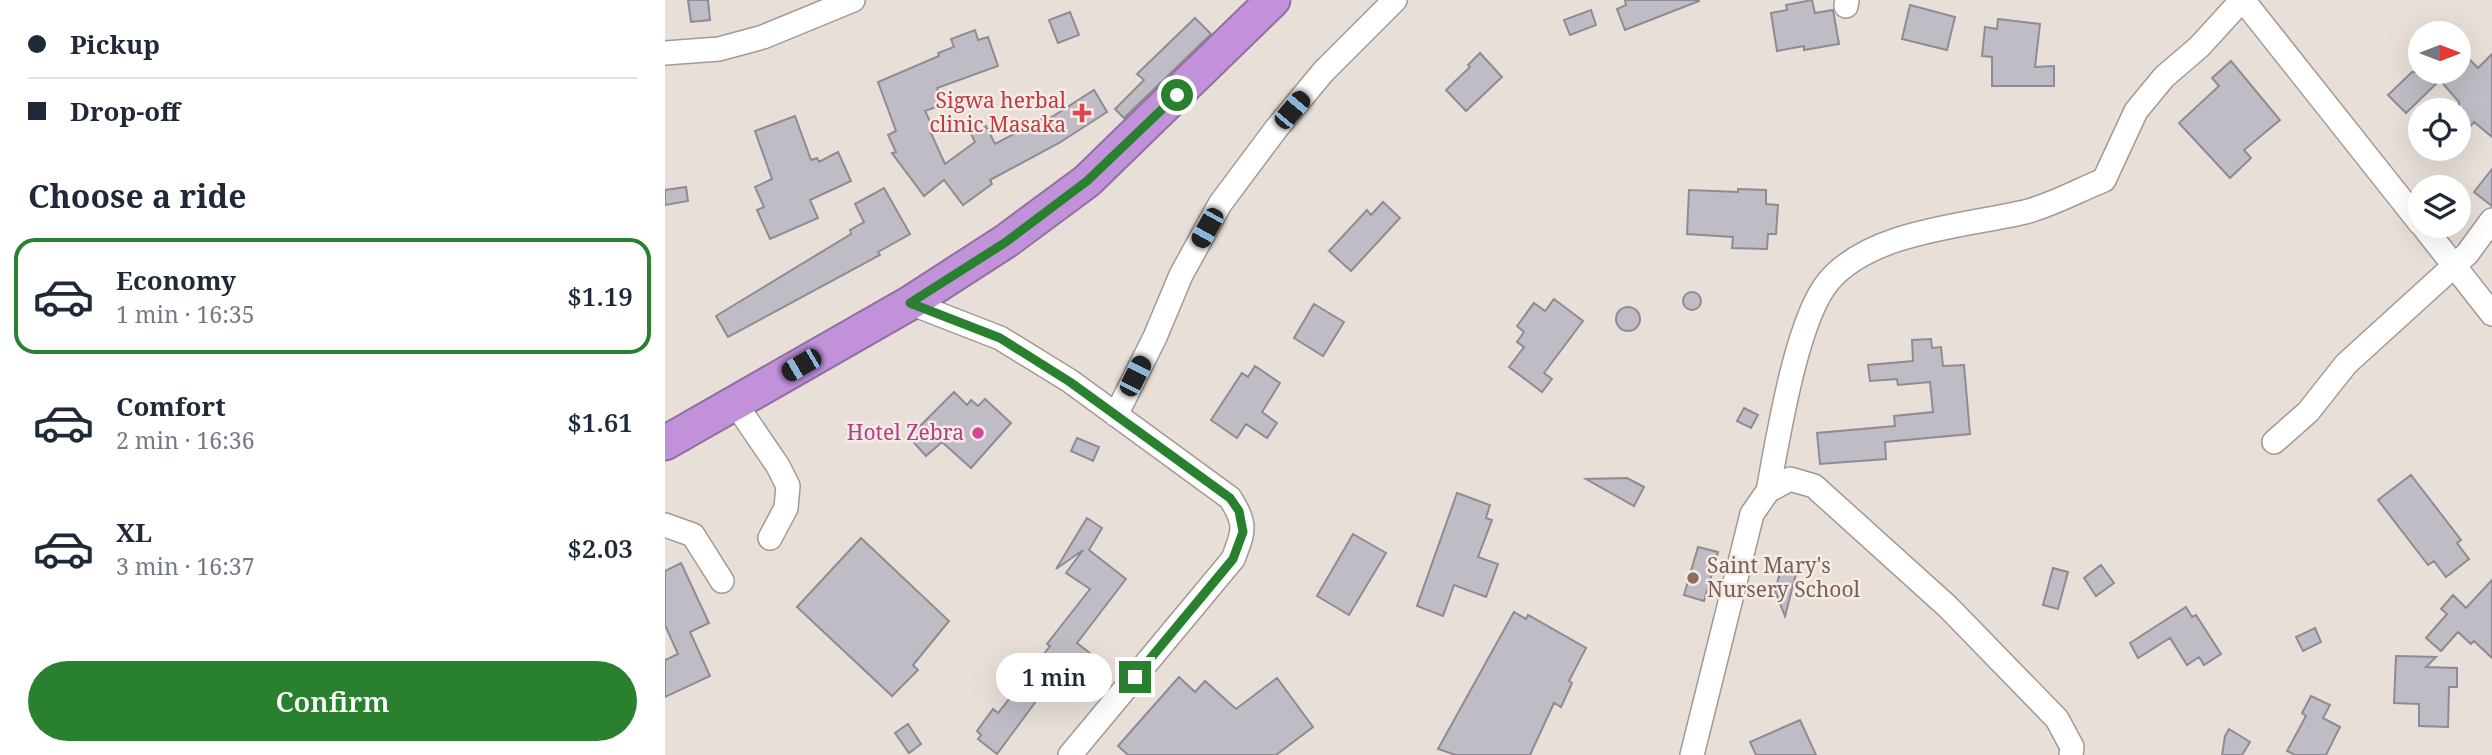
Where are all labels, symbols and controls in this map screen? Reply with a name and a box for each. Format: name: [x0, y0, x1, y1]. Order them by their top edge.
north arrow: [2408, 21, 2471, 84]
map controls: [2408, 21, 2471, 238]
text: Pickup: [70, 26, 160, 62]
route start: [1161, 79, 1193, 111]
place label: Sigwa herbal clinic Masaka: [929, 86, 1066, 138]
car: [1271, 87, 1314, 133]
text: Drop-off: [70, 93, 180, 129]
button: locate: [2408, 98, 2471, 161]
marker: Sigwa herbal clinic Masaka: [1072, 103, 1092, 123]
text: Choose a ride: [28, 174, 247, 217]
button: layers: [2408, 175, 2471, 238]
car: [1188, 205, 1227, 251]
text: Economy: [116, 262, 236, 298]
icon: car: [32, 265, 95, 328]
text: $1.19: [567, 278, 633, 314]
text: 1 min · 16:35: [116, 298, 254, 330]
car: [778, 345, 825, 385]
car: [1117, 353, 1154, 399]
text: Comfort: [116, 388, 226, 424]
icon: car: [32, 391, 95, 454]
text: $1.61: [567, 404, 633, 440]
place label: Hotel Zebra: [847, 418, 964, 446]
text: 2 min · 16:36: [116, 424, 254, 456]
marker: Hotel Zebra: [970, 425, 986, 441]
text: XL: [116, 514, 152, 550]
icon: car: [32, 517, 95, 580]
text: $2.03: [567, 530, 633, 566]
text: 3 min · 16:37: [116, 550, 254, 582]
place label: Saint Mary's Nursery School: [1707, 551, 1860, 603]
marker: Saint Mary's Nursery School: [1685, 570, 1701, 586]
callout: 1 min: [995, 652, 1111, 702]
button: Confirm: [28, 661, 637, 741]
text: 1 min: [1022, 661, 1086, 693]
route end: [1119, 661, 1151, 693]

